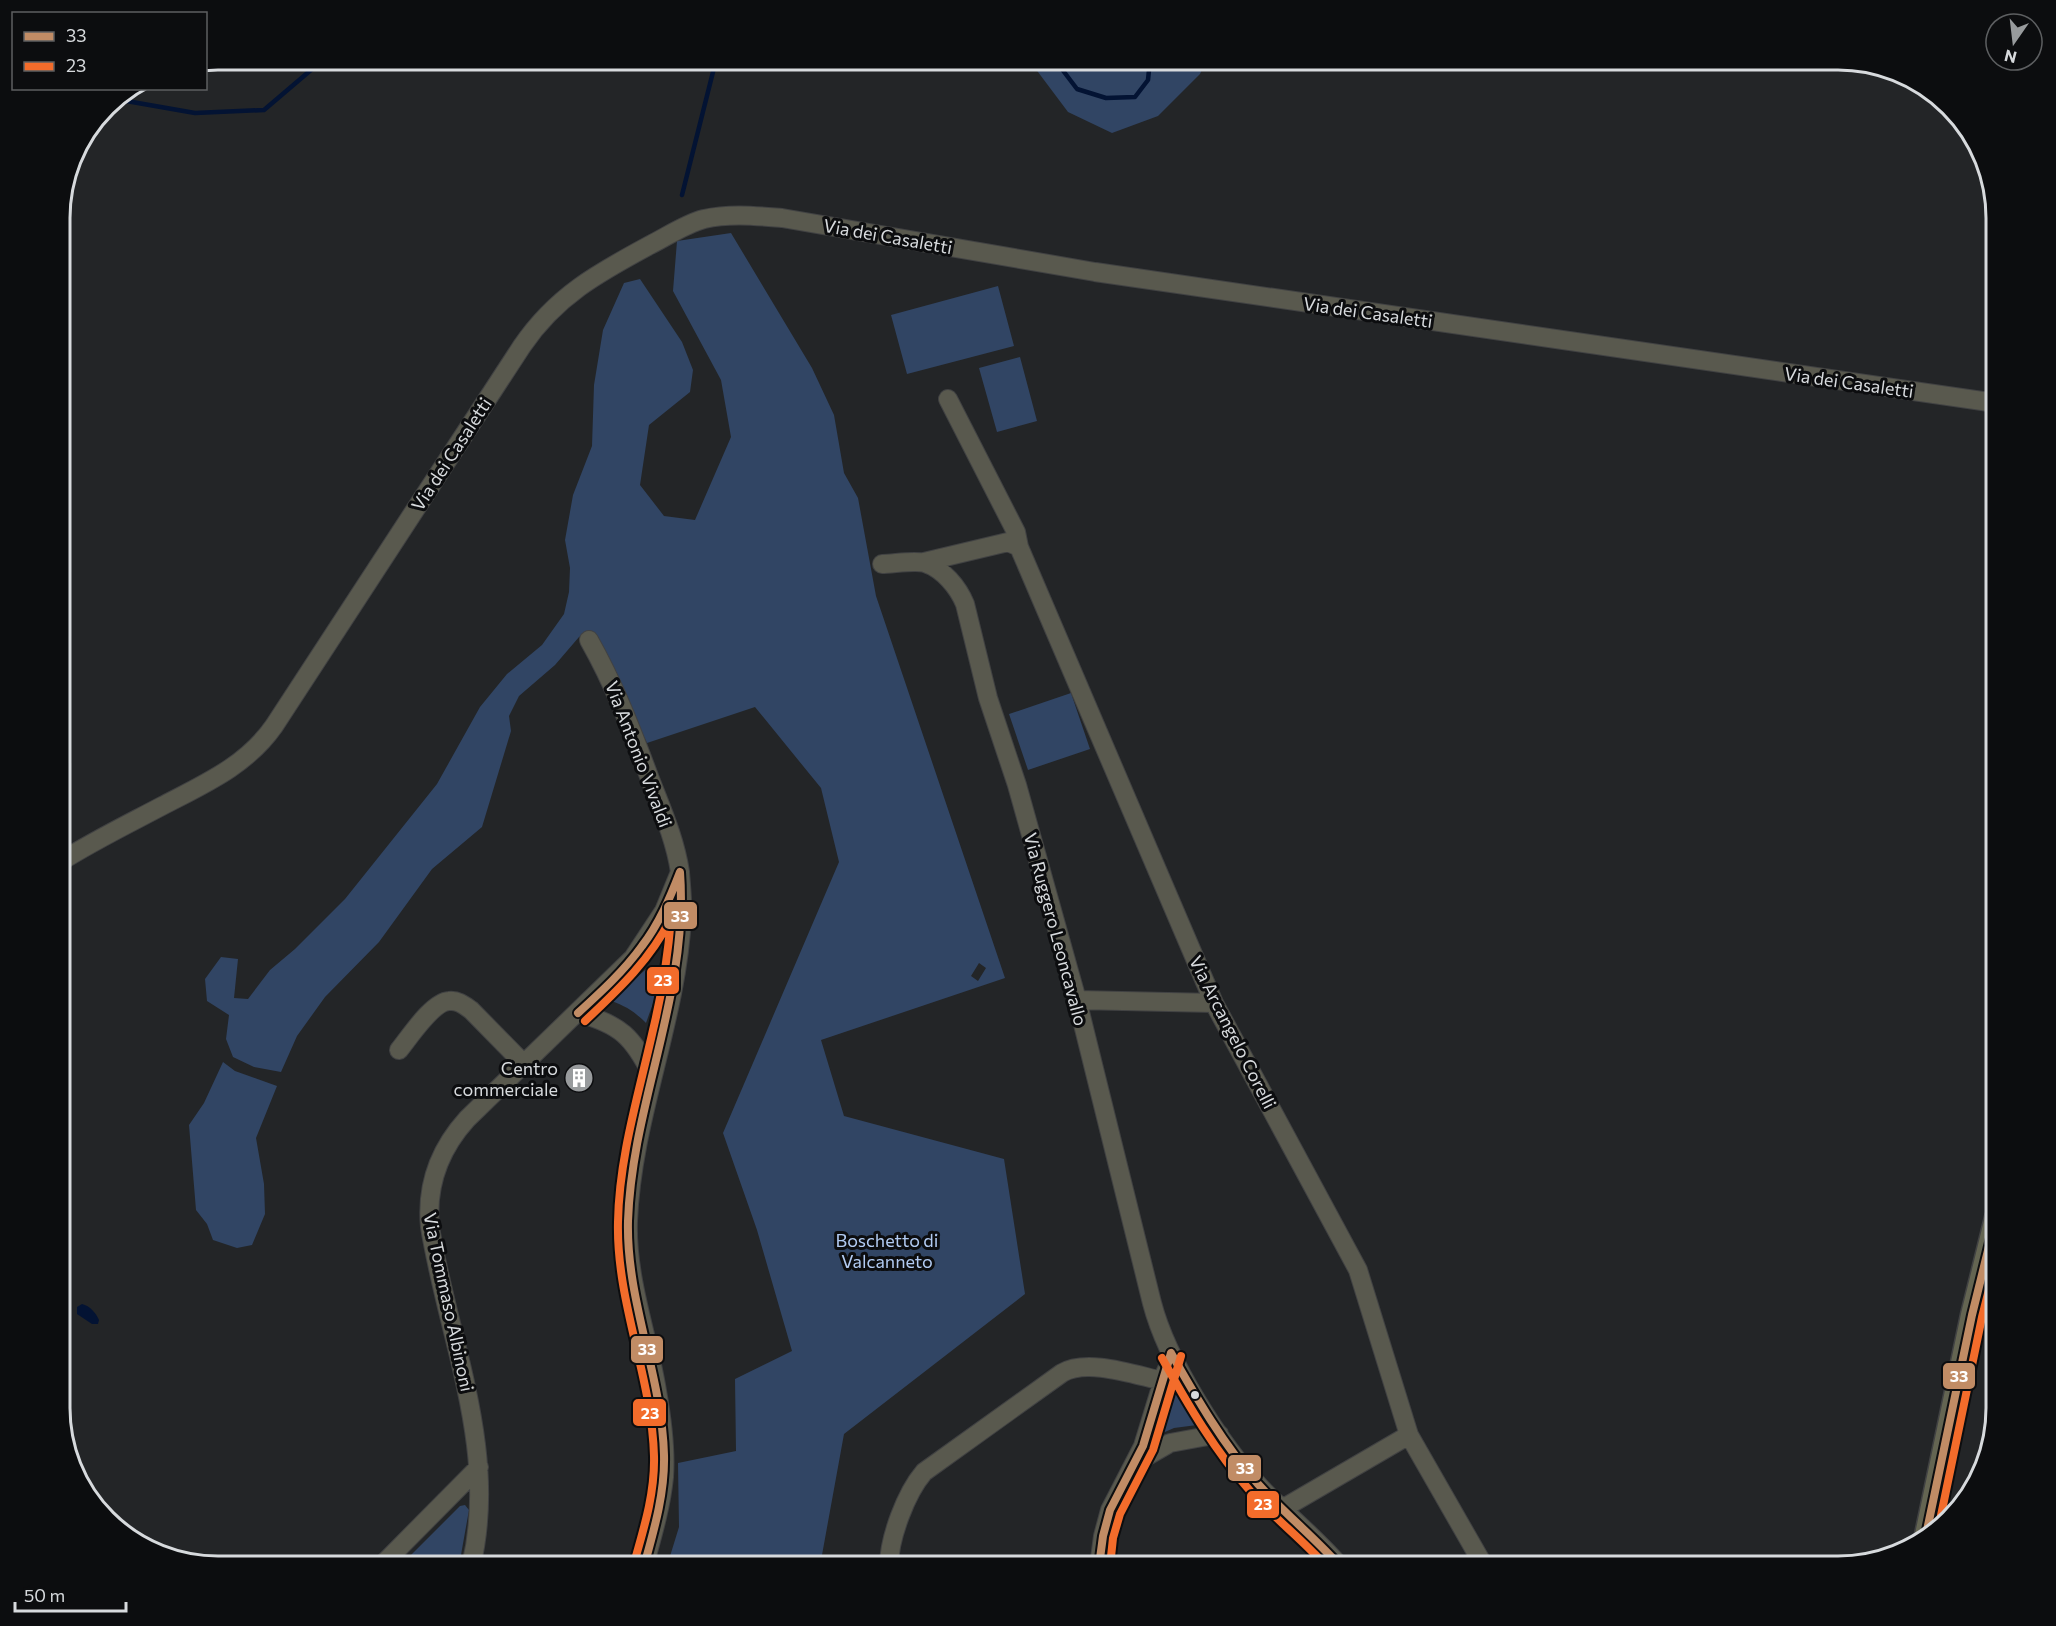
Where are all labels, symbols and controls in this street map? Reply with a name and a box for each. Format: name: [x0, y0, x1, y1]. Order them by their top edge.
legend: [12, 12, 207, 90]
north arrow: [1984, 12, 2044, 72]
text: 33: [66, 24, 87, 46]
text: N: [2002, 46, 2018, 68]
text: 23: [66, 54, 86, 76]
street label: Via dei Casaletti: [822, 214, 954, 258]
street label: Via dei Casaletti: [1302, 292, 1434, 332]
street label: Via dei Casaletti: [1783, 362, 1915, 402]
street label: Via dei Casaletti: [406, 393, 496, 515]
street label: Via Antonio Vivaldi: [601, 678, 677, 830]
street label: Via Ruggero Leoncavallo: [1020, 830, 1092, 1028]
line badge: 33: [663, 901, 698, 930]
text: 33: [671, 906, 689, 925]
street label: Via Arcangelo Corelli: [1185, 952, 1281, 1112]
line badge: 23: [646, 966, 680, 995]
text: 23: [654, 970, 672, 989]
place label: Centro commerciale: [454, 1057, 558, 1100]
building icon: Centro commerciale: [563, 1062, 595, 1094]
street label: Via Tommaso Albinoni: [419, 1211, 479, 1393]
park label: Boschetto di Valcanneto: [836, 1229, 938, 1272]
line badge: 33: [630, 1335, 664, 1364]
text: 33: [638, 1339, 656, 1358]
line badge: 33: [1942, 1362, 1976, 1390]
text: 33: [1950, 1366, 1968, 1385]
unlabelled marker: [1189, 1389, 1201, 1401]
line badge: 23: [632, 1398, 667, 1427]
text: 23: [641, 1403, 659, 1422]
line badge: 33: [1227, 1454, 1262, 1482]
text: 33: [1236, 1458, 1254, 1477]
line badge: 23: [1246, 1490, 1280, 1519]
text: 23: [1254, 1494, 1272, 1513]
scale bar: [15, 1575, 126, 1613]
text: 50 m: [24, 1584, 65, 1606]

